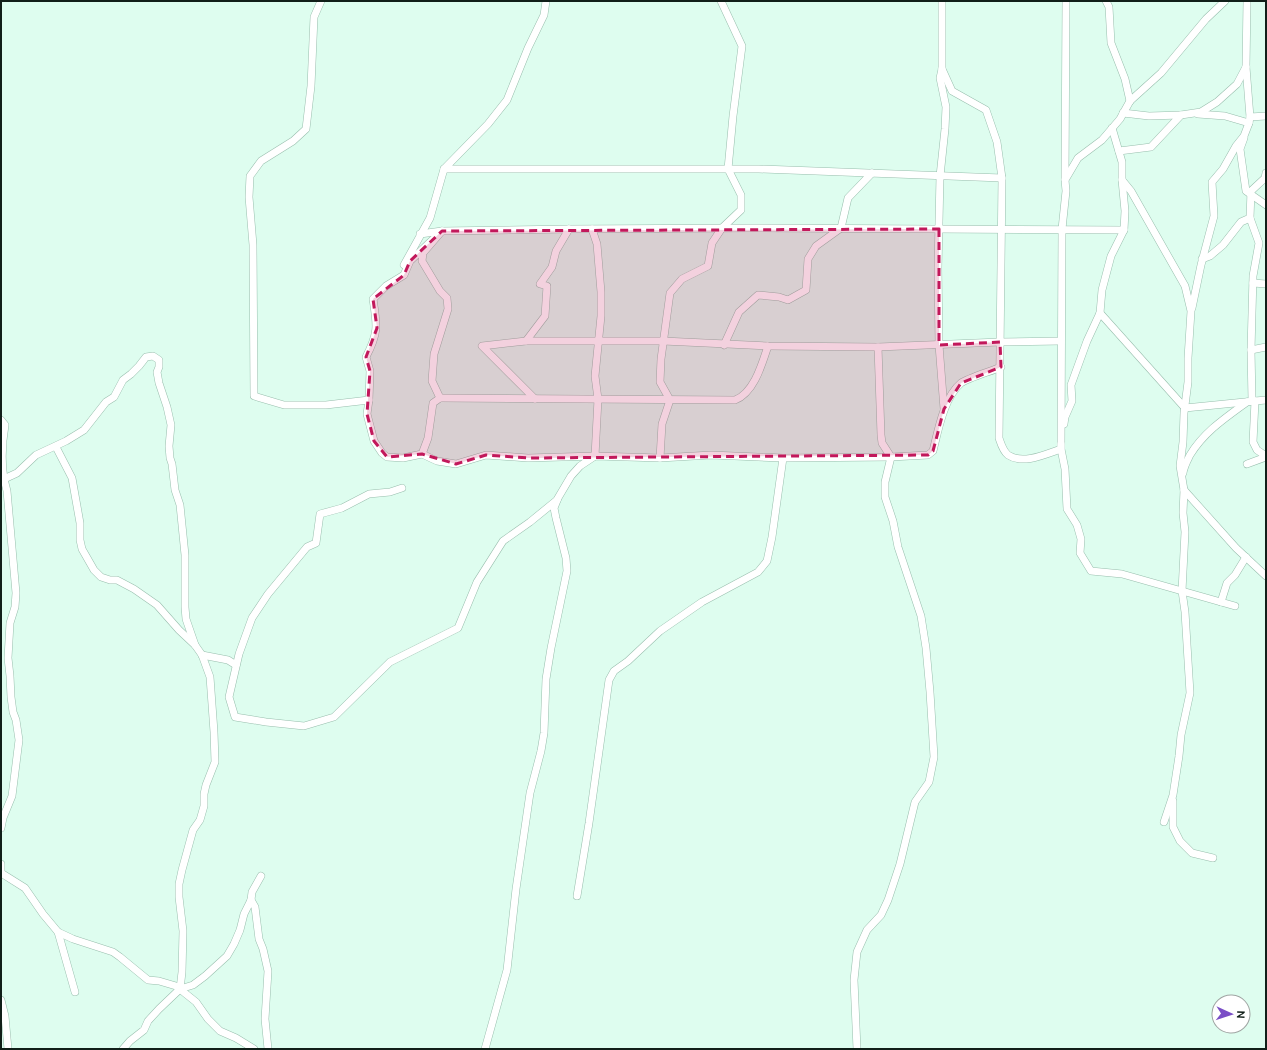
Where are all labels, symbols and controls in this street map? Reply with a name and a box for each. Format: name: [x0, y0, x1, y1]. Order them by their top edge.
north arrow: [1211, 994, 1251, 1034]
text: N: [1235, 1010, 1247, 1019]

